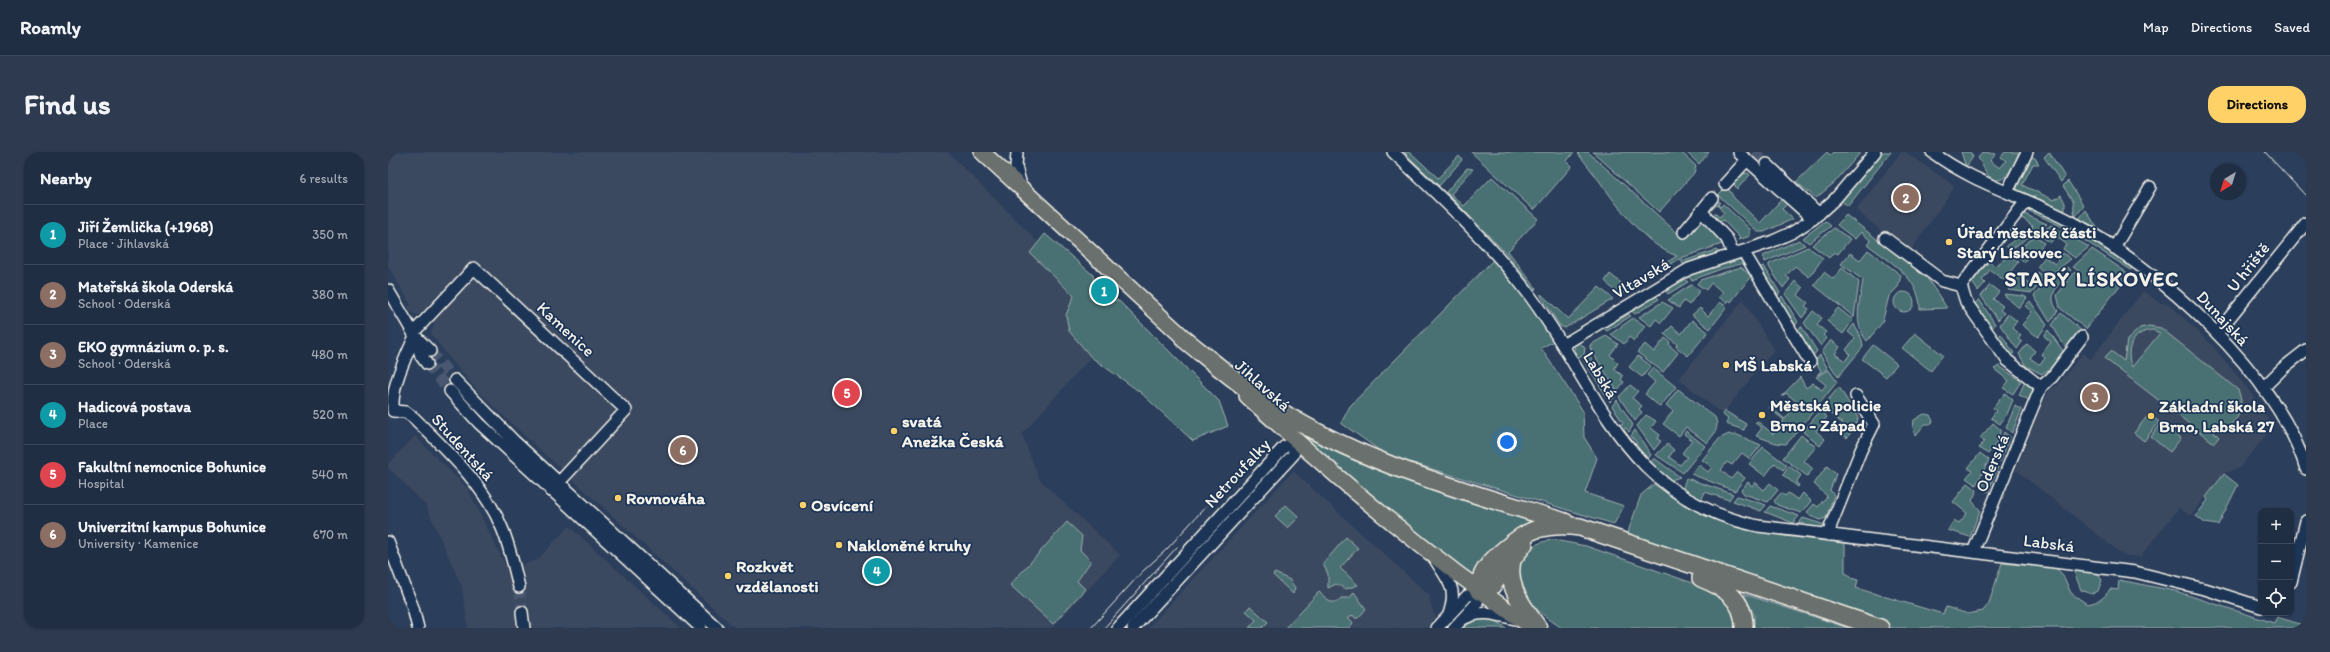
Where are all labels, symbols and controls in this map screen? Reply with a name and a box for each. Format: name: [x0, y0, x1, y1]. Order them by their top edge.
text: Roamly: [20, 16, 81, 39]
text: Map: [2143, 19, 2169, 36]
text: Directions: [2191, 19, 2252, 36]
text: Saved: [2274, 19, 2310, 36]
button: Directions: [2208, 86, 2306, 123]
text: Find us: [24, 87, 111, 121]
north arrow: [2210, 164, 2246, 200]
text: Nearby: [40, 168, 92, 188]
text: 6 results: [300, 171, 348, 186]
pin: 2: [1893, 183, 1919, 213]
text: Jiří Žemlička (+1968): [78, 218, 213, 236]
place label: Úřad městské části Starý Lískovec: [1957, 222, 2096, 263]
text: 1: [50, 227, 56, 242]
text: 350 m: [312, 227, 348, 242]
text: Place · Jihlavská: [78, 236, 169, 251]
marker: Úřad městské části Starý Lískovec: [1944, 237, 1954, 247]
street label: U hřiště: [2222, 238, 2274, 296]
street label: Vltavská: [1609, 253, 1673, 303]
district label: STARÝ LÍSKOVEC: [2004, 266, 2180, 291]
pin: 1: [1091, 276, 1117, 306]
text: Mateřská škola Oderská: [78, 278, 233, 296]
street label: Dunajská: [2192, 286, 2254, 350]
text: 2: [50, 287, 56, 302]
text: 380 m: [312, 287, 348, 302]
text: School · Oderská: [78, 296, 171, 311]
street label: Kamenice: [533, 297, 599, 361]
text: EKO gymnázium o. p. s.: [78, 338, 229, 356]
text: 3: [49, 347, 57, 362]
text: 480 m: [311, 347, 348, 362]
street label: Labská: [1579, 348, 1623, 402]
street label: Jihlavská: [1231, 355, 1295, 415]
place label: MŠ Labská: [1734, 355, 1812, 375]
text: School · Oderská: [78, 356, 171, 371]
marker: MŠ Labská: [1721, 360, 1731, 370]
pin: 5: [834, 378, 860, 408]
pin: 3: [2082, 382, 2108, 412]
place label: Městská policie Brno - Západ: [1770, 395, 1881, 436]
place label: Základní škola Brno, Labská 27: [2159, 396, 2275, 436]
text: Hadicová postava: [78, 398, 191, 416]
text: 4: [49, 407, 57, 422]
text: 520 m: [312, 407, 348, 422]
street label: Studentská: [428, 409, 499, 485]
marker: Městská policie Brno - Západ: [1757, 410, 1767, 420]
place label: svatá Anežka Česká: [901, 411, 1004, 451]
marker: Základní škola Brno, Labská 27: [2146, 411, 2156, 421]
text: Place: [78, 416, 108, 431]
marker: svatá Anežka Česká: [889, 426, 899, 436]
street label: Oderská: [1971, 431, 2013, 495]
your location: [1497, 432, 1517, 452]
street label: Netroufalky: [1200, 434, 1274, 512]
pin: 6: [670, 435, 696, 465]
text: Fakultní nemocnice Bohunice: [78, 458, 266, 476]
text: 5: [50, 467, 56, 482]
text: 540 m: [311, 467, 348, 482]
text: Hospital: [78, 476, 125, 491]
place label: Rovnováha: [626, 488, 705, 508]
marker: Rovnováha: [613, 493, 623, 503]
place label: Osvícení: [811, 495, 874, 515]
marker: Osvícení: [798, 500, 808, 510]
map controls: [2258, 508, 2294, 616]
button: +: [2258, 508, 2294, 544]
text: Univerzitní kampus Bohunice: [78, 518, 266, 536]
text: 6: [50, 527, 56, 542]
text: 670 m: [313, 527, 348, 542]
street label: Labská: [2022, 530, 2076, 556]
place label: Nakloněné kruhy: [847, 535, 972, 556]
text: University · Kamenice: [78, 536, 198, 551]
marker: Nakloněné kruhy: [834, 540, 844, 550]
button: −: [2258, 544, 2294, 580]
place label: Rozkvět vzdělanosti: [736, 556, 819, 596]
pin: 4: [864, 556, 890, 586]
marker: Rozkvět vzdělanosti: [723, 571, 733, 581]
button: locate: [2258, 580, 2294, 616]

